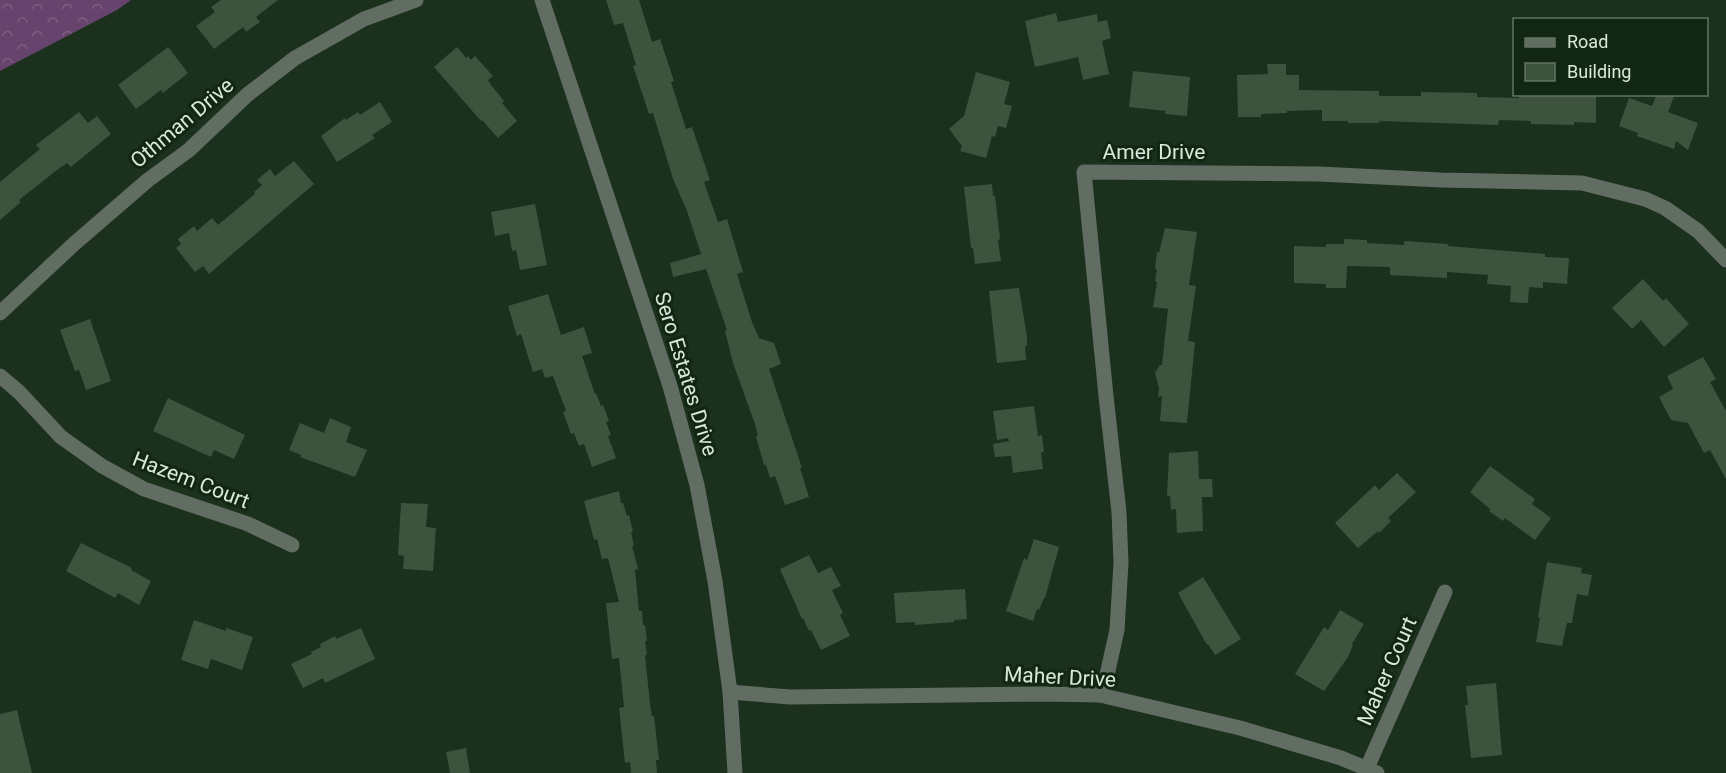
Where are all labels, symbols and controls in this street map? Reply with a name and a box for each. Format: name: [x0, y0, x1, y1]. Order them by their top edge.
legend: [1513, 18, 1708, 96]
text: Road: [1567, 31, 1608, 52]
text: Building: [1567, 61, 1631, 82]
street label: Othman Drive: [126, 73, 238, 173]
street label: Amer Drive: [1103, 140, 1205, 164]
street label: Sero Estates Drive: [650, 289, 722, 459]
street label: Hazem Court: [129, 447, 253, 513]
street label: Maher Court: [1352, 613, 1422, 729]
street label: Maher Drive: [1003, 662, 1117, 692]

